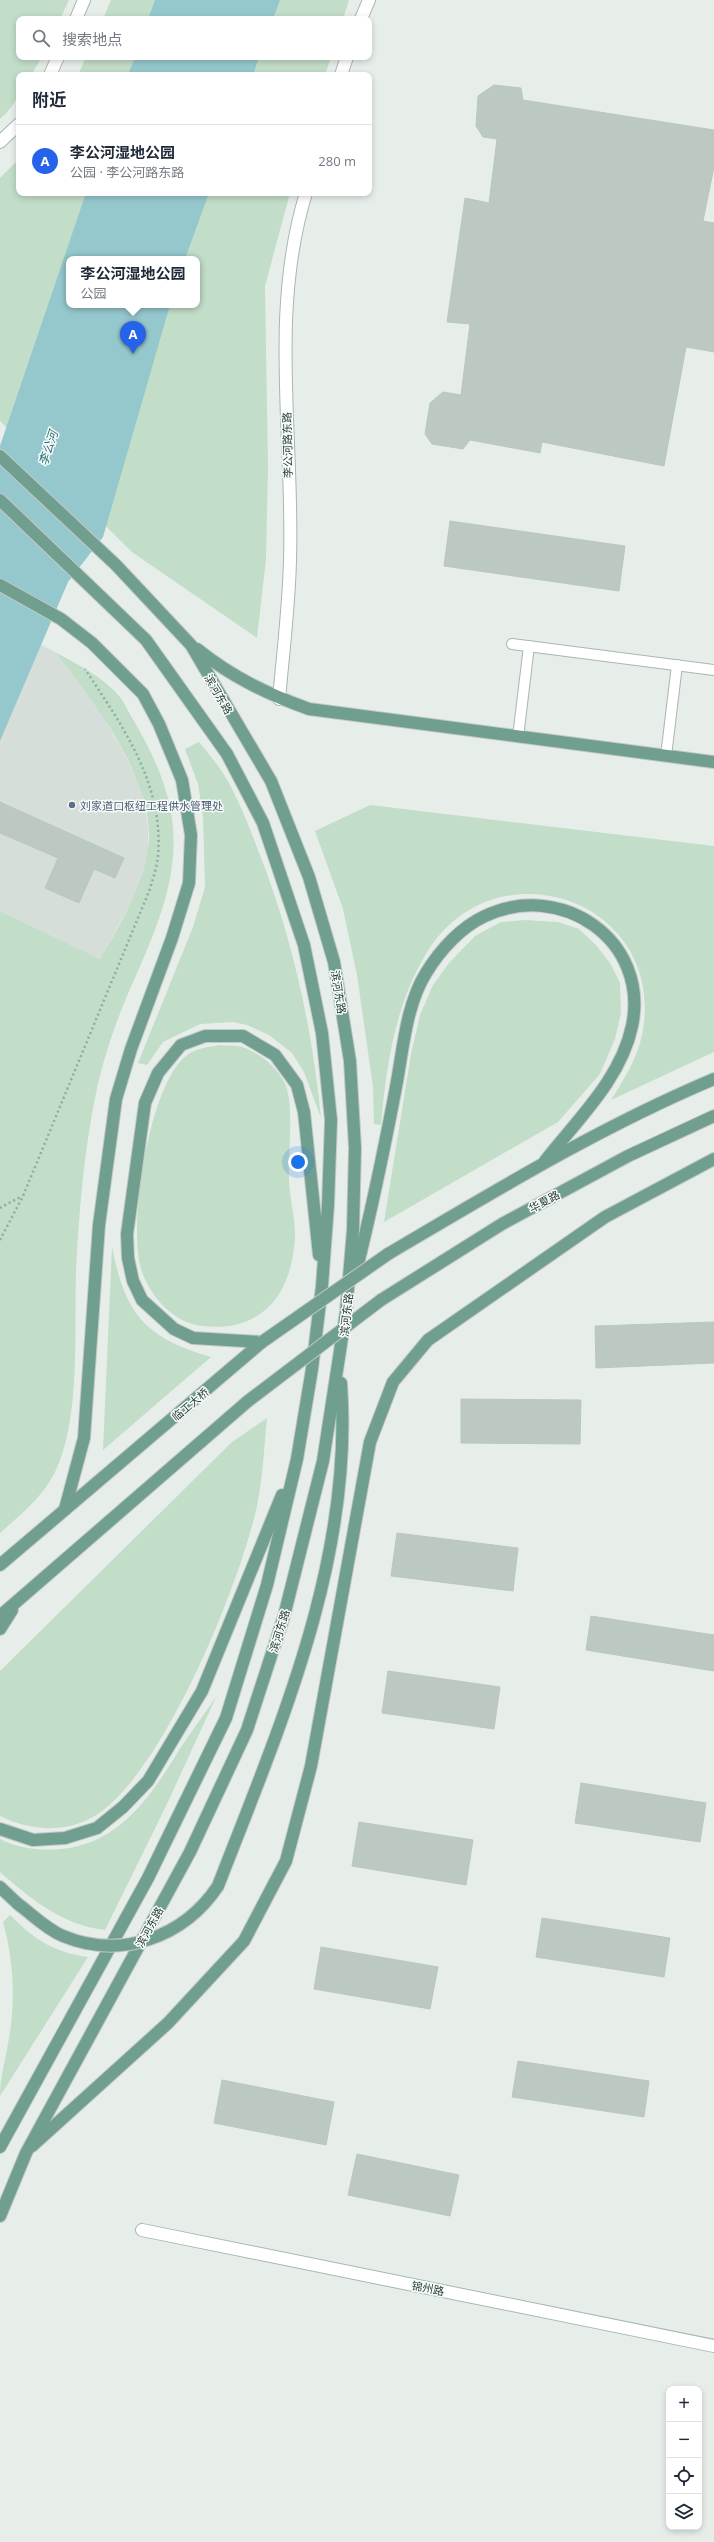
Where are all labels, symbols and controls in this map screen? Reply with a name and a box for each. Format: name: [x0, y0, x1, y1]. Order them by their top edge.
search box: [16, 16, 372, 60]
icon: search: [30, 27, 52, 49]
text: 搜索地点: [62, 29, 122, 49]
text: 附近: [32, 88, 66, 111]
text: 李公河湿地公园: [70, 142, 175, 162]
text: A: [41, 152, 49, 170]
text: 280 m: [318, 152, 356, 170]
text: 公园 · 李公河路东路: [70, 163, 184, 181]
popup: [66, 256, 200, 308]
text: 李公河湿地公园: [80, 263, 186, 283]
text: 公园: [80, 284, 107, 302]
pin: A: [120, 321, 146, 354]
street label: 李公河路东路: [279, 412, 295, 478]
water label: 李公河: [34, 426, 62, 468]
street label: 滨河东路: [202, 671, 236, 717]
place label: 刘家道口枢纽工程供水管理处: [80, 798, 223, 813]
marker: 刘家道口枢纽工程供水管理处: [67, 800, 77, 810]
street label: 滨河东路: [328, 969, 350, 1015]
your location: [288, 1152, 308, 1172]
street label: 华夏路: [526, 1187, 562, 1215]
street label: 滨河东路: [336, 1292, 356, 1338]
street label: 临工大桥: [168, 1384, 212, 1424]
street label: 滨河东路: [265, 1608, 293, 1654]
street label: 滨河东路: [132, 1904, 166, 1950]
street label: 锦州路: [410, 2277, 446, 2299]
map controls: [666, 2386, 702, 2530]
button: +: [666, 2386, 702, 2422]
button: −: [666, 2422, 702, 2458]
button: locate: [666, 2458, 702, 2494]
button: layers: [666, 2494, 702, 2530]

